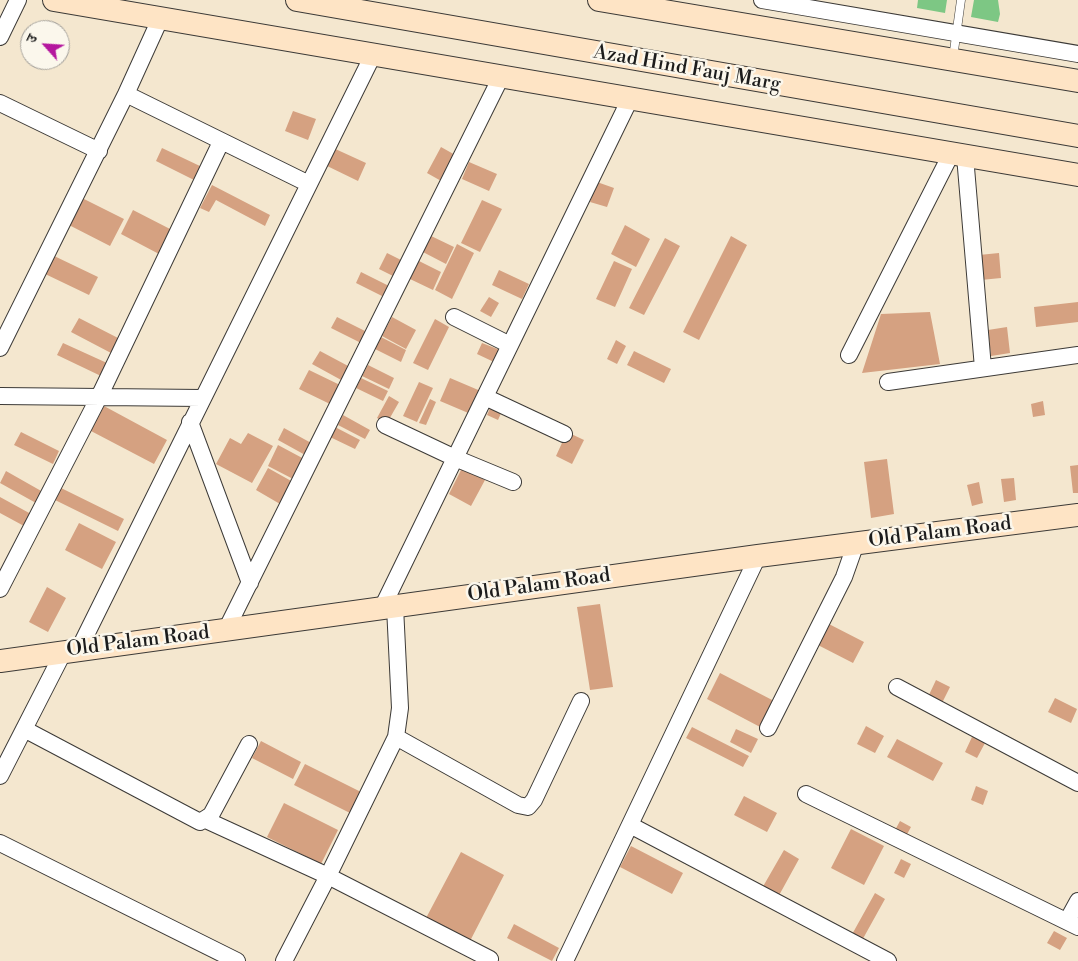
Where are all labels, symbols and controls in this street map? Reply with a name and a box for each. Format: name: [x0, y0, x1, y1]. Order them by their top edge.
north arrow: [20, 20, 70, 70]
text: उ: [23, 32, 42, 46]
street label: Azad Hind Fauj Marg: [592, 41, 782, 97]
street label: Old Palam Road: [867, 512, 1013, 554]
street label: Old Palam Road: [466, 564, 612, 608]
street label: Old Palam Road: [65, 621, 211, 663]

